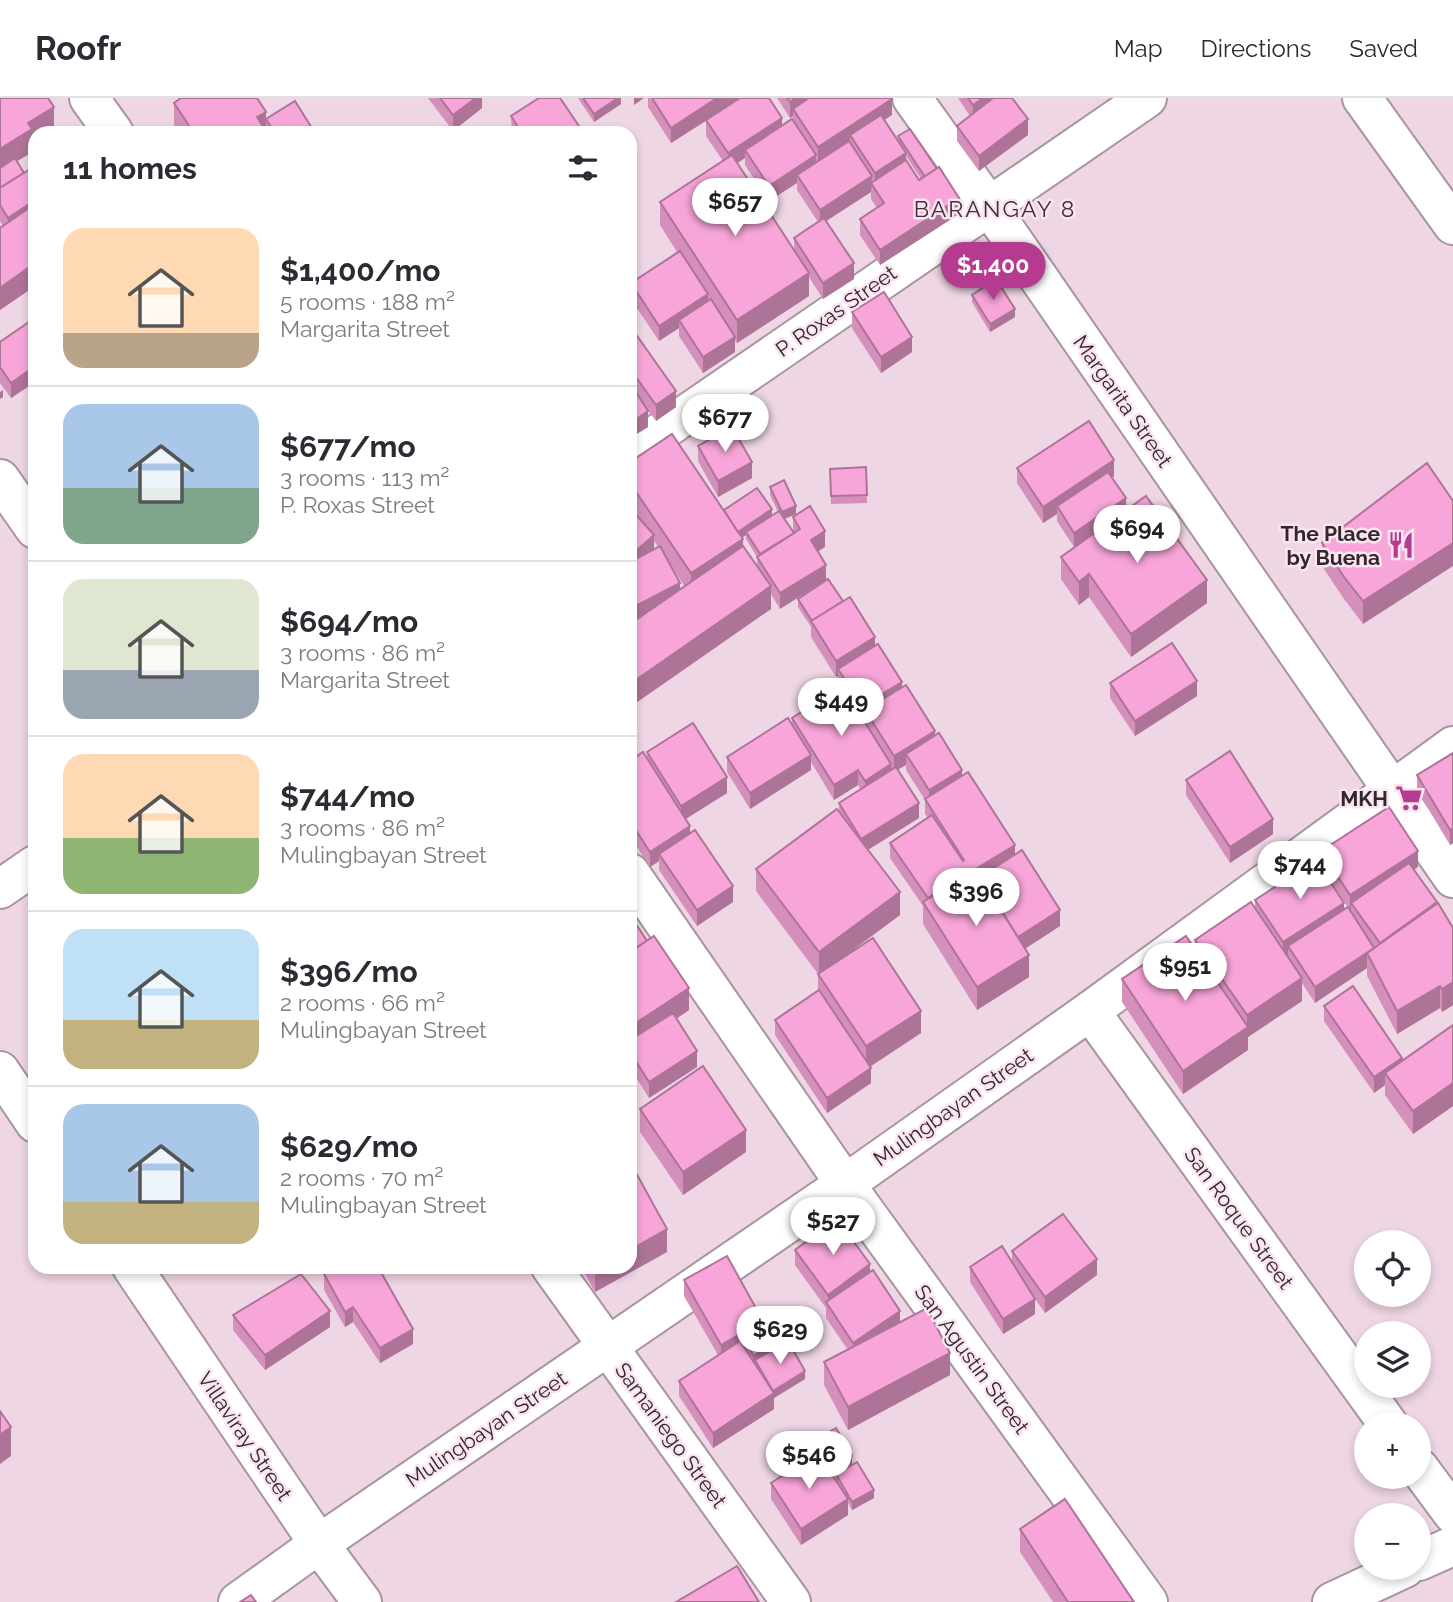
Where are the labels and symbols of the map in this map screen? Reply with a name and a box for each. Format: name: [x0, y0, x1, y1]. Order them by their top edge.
pin: $657: [694, 178, 776, 238]
district label: BARANGAY 8: [914, 195, 1076, 222]
pin: $1,400: [936, 242, 1050, 302]
street label: P. Roxas Street: [771, 260, 901, 362]
street label: Margarita Street: [1068, 330, 1178, 472]
pin: $677: [684, 394, 766, 454]
pin: $694: [1096, 505, 1178, 565]
place label: The Place by Buena: [1281, 521, 1380, 570]
restaurant icon: The Place by Buena: [1386, 530, 1416, 560]
pin: $449: [800, 678, 882, 738]
supermarket icon: MKH: [1394, 783, 1424, 813]
place label: MKH: [1340, 786, 1388, 811]
pin: $744: [1259, 842, 1341, 901]
pin: $396: [935, 868, 1017, 928]
pin: $951: [1144, 944, 1226, 1003]
street label: Mulingbayan Street: [868, 1043, 1038, 1171]
street label: San Roque Street: [1179, 1142, 1299, 1294]
pin: $527: [792, 1198, 874, 1257]
street label: San Agustin Street: [910, 1280, 1034, 1438]
pin: $629: [739, 1306, 821, 1366]
street label: Samaniego Street: [610, 1358, 732, 1512]
street label: Mulingbayan Street: [401, 1366, 571, 1492]
street label: Villaviray Street: [193, 1367, 297, 1505]
pin: $546: [768, 1432, 850, 1491]

